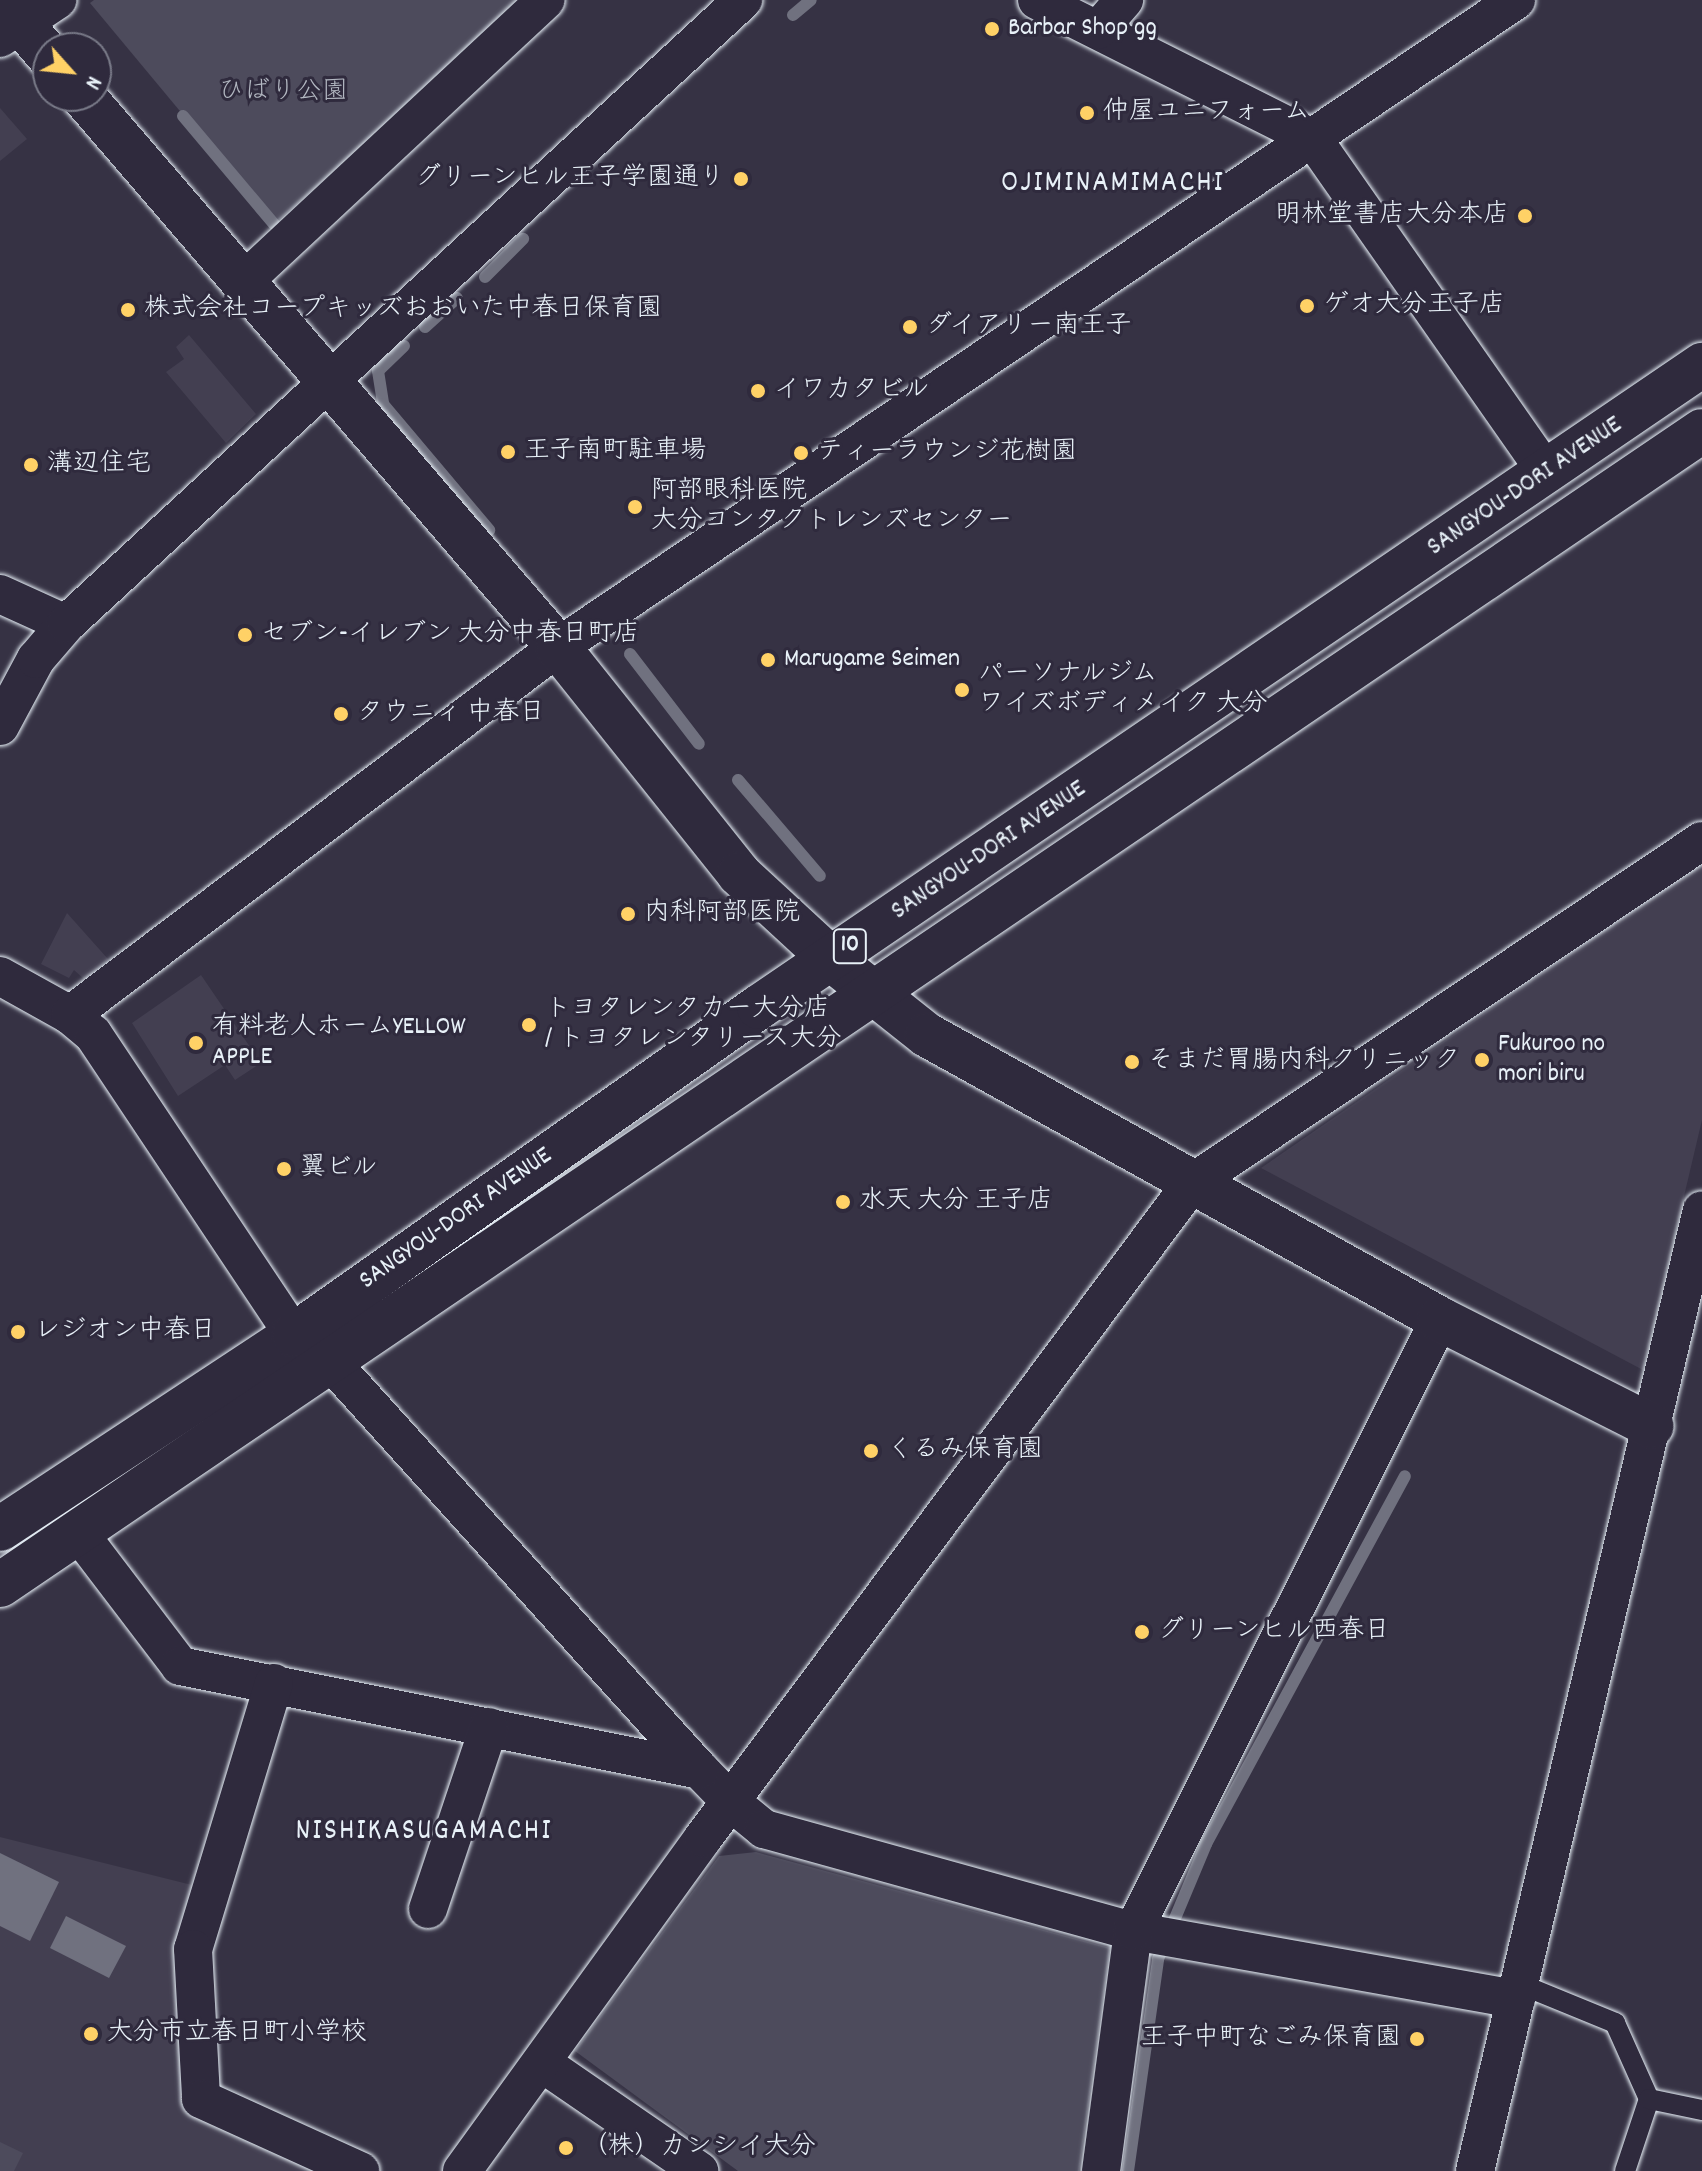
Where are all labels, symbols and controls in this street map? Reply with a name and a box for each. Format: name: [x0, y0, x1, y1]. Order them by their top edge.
place label: Barbar Shop gg: [1008, 13, 1157, 45]
marker: Barbar Shop gg: [983, 20, 1001, 38]
north arrow: [32, 32, 112, 112]
text: N: [76, 70, 108, 94]
park label: ひばり公園: [218, 77, 348, 109]
place label: 仲屋ユニフォーム: [1103, 97, 1311, 129]
marker: 仲屋ユニフォーム: [1078, 104, 1096, 122]
place label: グリーンヒル王子学園通り: [413, 163, 725, 195]
district label: OJIMINAMIMACHI: [1001, 167, 1225, 203]
marker: グリーンヒル王子学園通り: [732, 170, 750, 188]
place label: 明林堂書店大分本店: [1275, 200, 1509, 232]
marker: 明林堂書店大分本店: [1516, 207, 1534, 225]
place label: ゲオ大分王子店: [1323, 290, 1505, 322]
place label: 株式会社コープキッズおおいた中春日保育園: [144, 294, 664, 326]
marker: ゲオ大分王子店: [1298, 297, 1316, 315]
marker: 株式会社コープキッズおおいた中春日保育園: [119, 301, 137, 319]
place label: ダイアリー南王子: [926, 311, 1134, 343]
marker: ダイアリー南王子: [901, 318, 919, 336]
place label: イワカタビル: [774, 375, 930, 407]
marker: イワカタビル: [749, 382, 767, 400]
street label: SANGYOU-DORI AVENUE: [1422, 410, 1628, 564]
place label: 王子南町駐車場: [524, 436, 706, 468]
place label: ティーラウンジ花樹園: [817, 437, 1077, 469]
marker: 王子南町駐車場: [499, 443, 517, 461]
marker: ティーラウンジ花樹園: [792, 444, 810, 462]
place label: 溝辺住宅: [47, 449, 151, 481]
marker: 溝辺住宅: [22, 456, 40, 474]
place label: 阿部眼科医院 大分コンタクトレンズセンター: [651, 476, 1015, 538]
marker: 阿部眼科医院 大分コンタクトレンズセンター: [626, 498, 644, 516]
place label: セブン-イレブン 大分中春日町店: [261, 619, 640, 651]
marker: セブン-イレブン 大分中春日町店: [236, 626, 254, 644]
place label: Marugame Seimen: [784, 644, 960, 676]
marker: Marugame Seimen: [759, 651, 777, 669]
place label: パーソナルジム ワイズボディメイク 大分: [978, 659, 1270, 720]
marker: パーソナルジム ワイズボディメイク 大分: [953, 681, 971, 699]
place label: タウニィ 中春日: [357, 698, 545, 730]
marker: タウニィ 中春日: [332, 705, 350, 723]
street label: SANGYOU-DORI AVENUE: [886, 774, 1092, 928]
place label: 内科阿部医院: [644, 898, 800, 930]
marker: 内科阿部医院: [619, 905, 637, 923]
road number: 10: [832, 926, 868, 966]
place label: トヨタレンタカー大分店 / トヨタレンタリース大分: [545, 994, 844, 1056]
place label: 有料老人ホームYELLOW APPLE: [212, 1012, 466, 1074]
marker: トヨタレンタカー大分店 / トヨタレンタリース大分: [520, 1016, 538, 1034]
place label: Fukuroo no mori biru: [1498, 1029, 1605, 1090]
marker: 有料老人ホームYELLOW APPLE: [187, 1034, 205, 1052]
place label: そまだ胃腸内科クリニック: [1148, 1046, 1460, 1078]
marker: Fukuroo no mori biru: [1473, 1051, 1491, 1069]
marker: そまだ胃腸内科クリニック: [1123, 1053, 1141, 1071]
street label: SANGYOU-DORI AVENUE: [354, 1141, 558, 1297]
place label: 翼ビル: [300, 1153, 378, 1185]
marker: 翼ビル: [275, 1160, 293, 1178]
place label: 水天 大分 王子店: [859, 1186, 1053, 1218]
marker: 水天 大分 王子店: [834, 1193, 852, 1211]
place label: レジオン中春日: [34, 1316, 216, 1348]
marker: レジオン中春日: [9, 1323, 27, 1341]
place label: くるみ保育園: [887, 1435, 1043, 1467]
marker: くるみ保育園: [862, 1442, 880, 1460]
place label: グリーンヒル西春日: [1158, 1616, 1392, 1648]
marker: グリーンヒル西春日: [1133, 1623, 1151, 1641]
district label: NISHIKASUGAMACHI: [296, 1815, 552, 1851]
place label: 大分市立春日町小学校: [107, 2018, 367, 2050]
place label: 王子中町なごみ保育園: [1141, 2023, 1401, 2055]
marker: 大分市立春日町小学校: [82, 2025, 100, 2043]
marker: 王子中町なごみ保育園: [1408, 2030, 1426, 2048]
place label: （株）カンシイ大分: [582, 2132, 816, 2164]
marker: （株）カンシイ大分: [557, 2139, 575, 2157]

